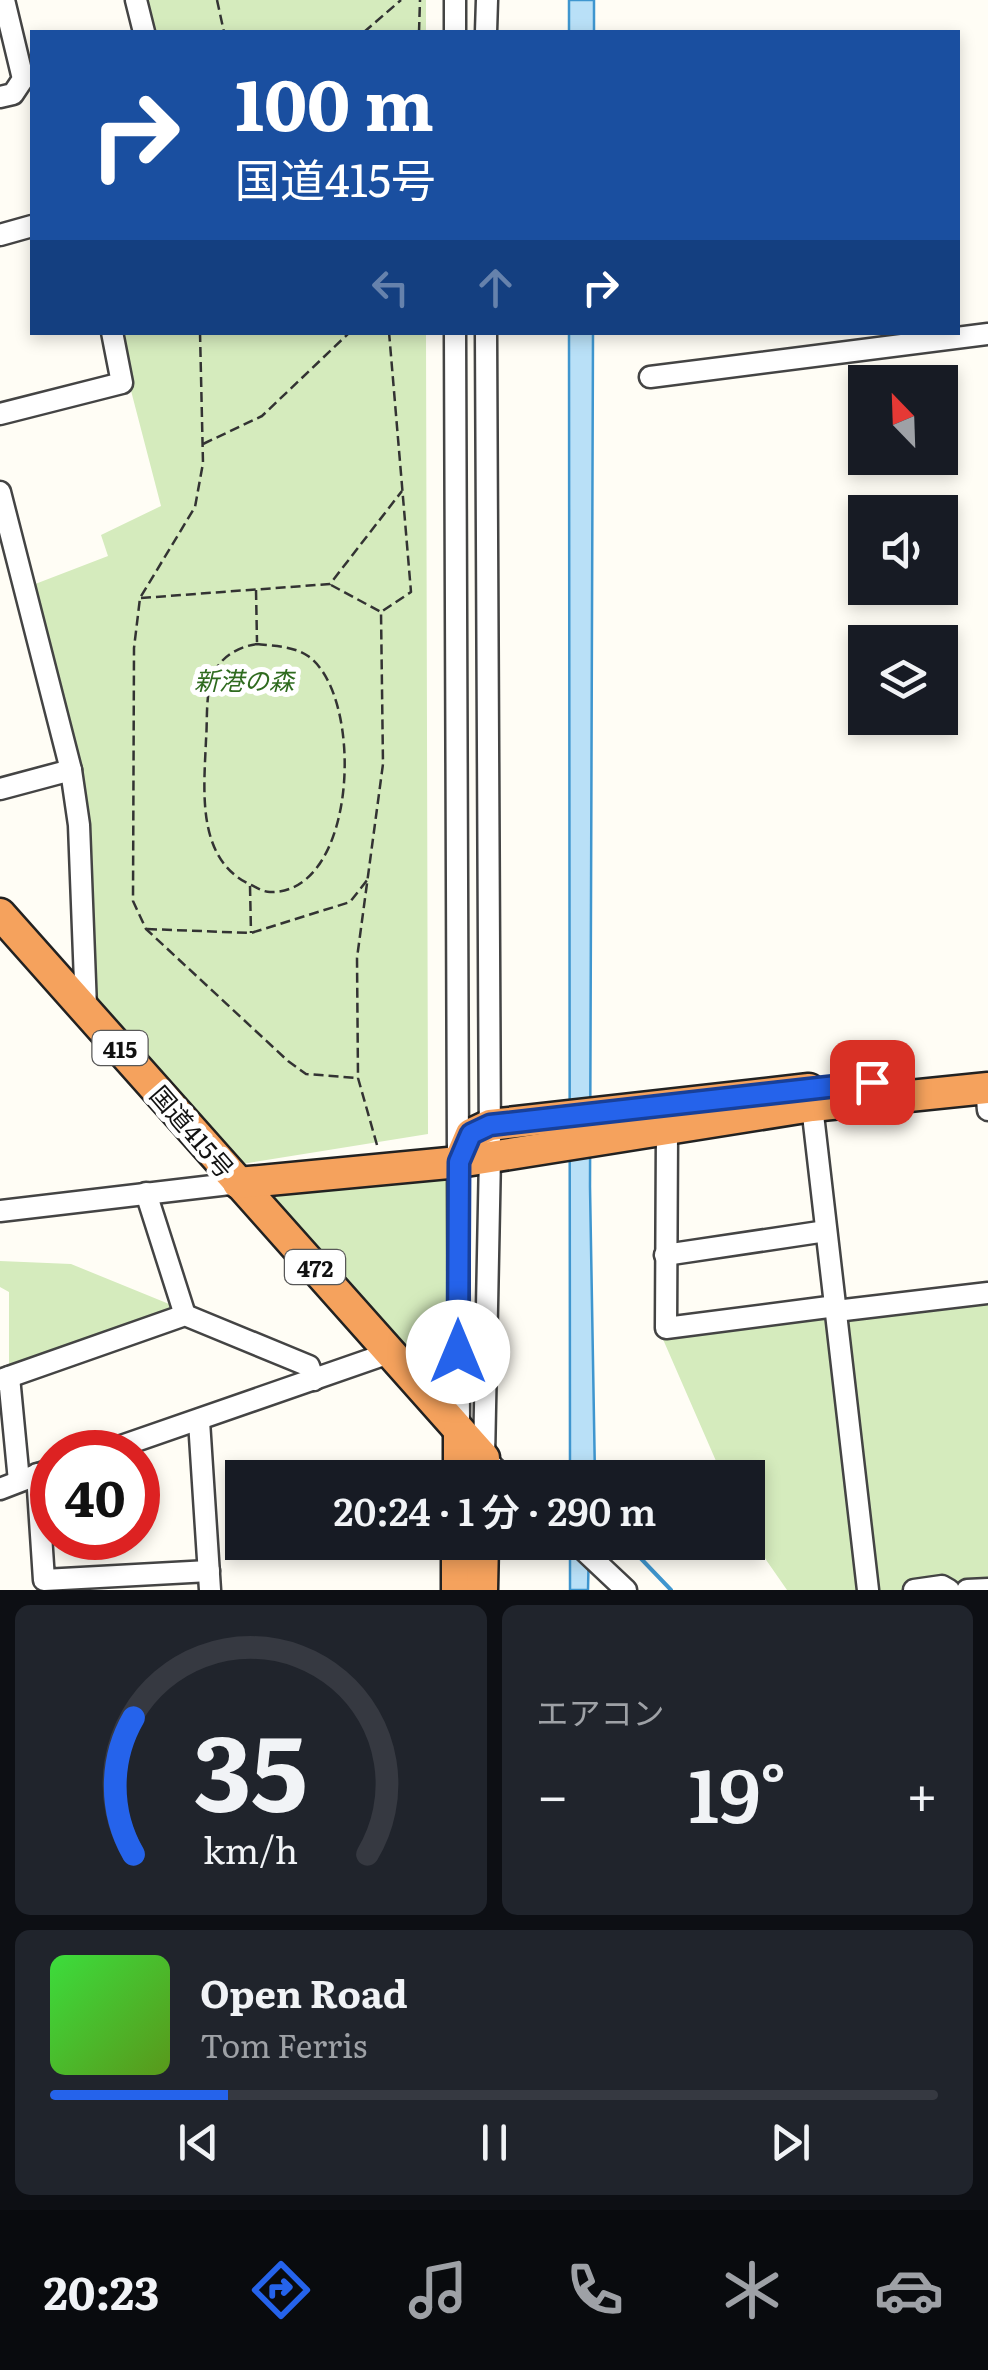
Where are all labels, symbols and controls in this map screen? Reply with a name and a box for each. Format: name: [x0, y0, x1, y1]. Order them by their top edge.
text: 100 m: [235, 49, 434, 153]
icon: right: [70, 70, 200, 200]
text: 国道415号: [235, 144, 436, 211]
icon: left: [363, 260, 418, 315]
icon: ahead: [468, 260, 523, 315]
icon: right: [573, 260, 628, 315]
north arrow: [848, 365, 958, 475]
map controls: [848, 365, 958, 735]
button: sound: [848, 495, 958, 605]
button: layers: [848, 625, 958, 735]
park label: 新港の森: [194, 661, 296, 698]
road number: 415: [92, 1031, 148, 1065]
pin: [830, 1040, 915, 1125]
icon: arrive: [845, 1055, 900, 1110]
street label: 国道415号: [142, 1077, 244, 1185]
road number: 472: [285, 1250, 345, 1284]
position arrow: [406, 1300, 510, 1404]
speed limit sign: 40: [30, 1430, 160, 1560]
text: 20:24 · 1 分 · 290 m: [334, 1481, 656, 1538]
text: エアコン: [537, 1687, 665, 1735]
text: 35: [194, 1690, 308, 1844]
text: 19°: [688, 1735, 786, 1846]
text: −: [537, 1751, 569, 1833]
text: +: [906, 1751, 938, 1833]
text: km/h: [203, 1822, 298, 1875]
text: Open Road: [200, 1963, 408, 2020]
text: Tom Ferris: [200, 2020, 367, 2068]
icon: previous: [171, 2115, 226, 2170]
icon: pause: [467, 2115, 522, 2170]
icon: next: [763, 2115, 818, 2170]
icon: directions: [246, 2255, 316, 2325]
icon: music: [403, 2255, 473, 2325]
icon: phone: [560, 2255, 630, 2325]
icon: climate: [717, 2255, 787, 2325]
icon: car: [874, 2255, 944, 2325]
text: 20:23: [44, 2257, 159, 2324]

